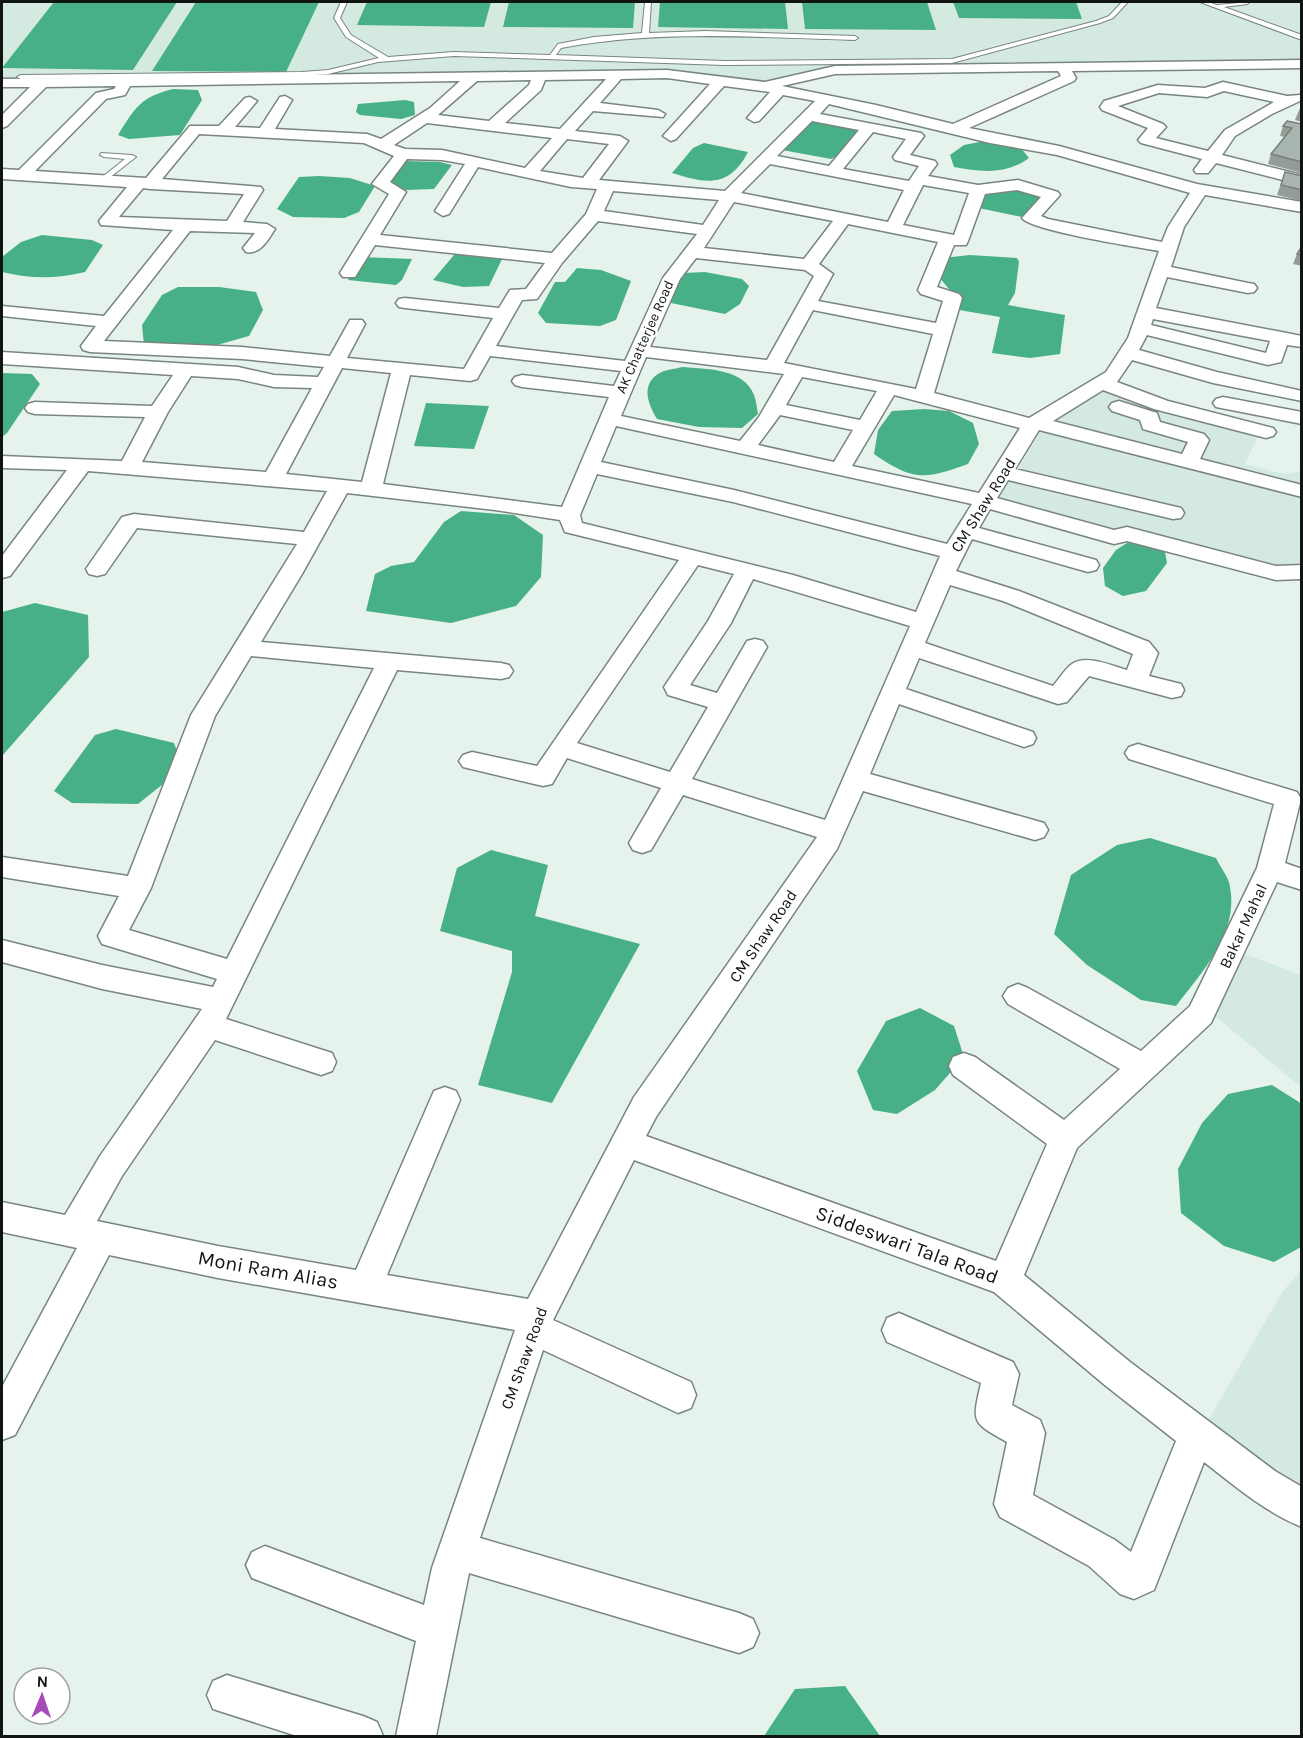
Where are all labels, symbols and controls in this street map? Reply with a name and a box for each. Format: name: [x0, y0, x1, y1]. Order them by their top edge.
street label: AK Chatterjee Road: [612, 278, 678, 396]
street label: CM Shaw Road: [946, 454, 1020, 556]
street label: Bakar Mahal: [1215, 881, 1271, 971]
street label: CM Shaw Road: [725, 886, 801, 986]
street label: Siddeswari Tala Road: [813, 1201, 1001, 1289]
street label: Moni Ram Alias: [196, 1246, 340, 1294]
street label: CM Shaw Road: [497, 1304, 551, 1412]
north arrow: [12, 1666, 72, 1726]
text: N: [36, 1672, 49, 1691]

